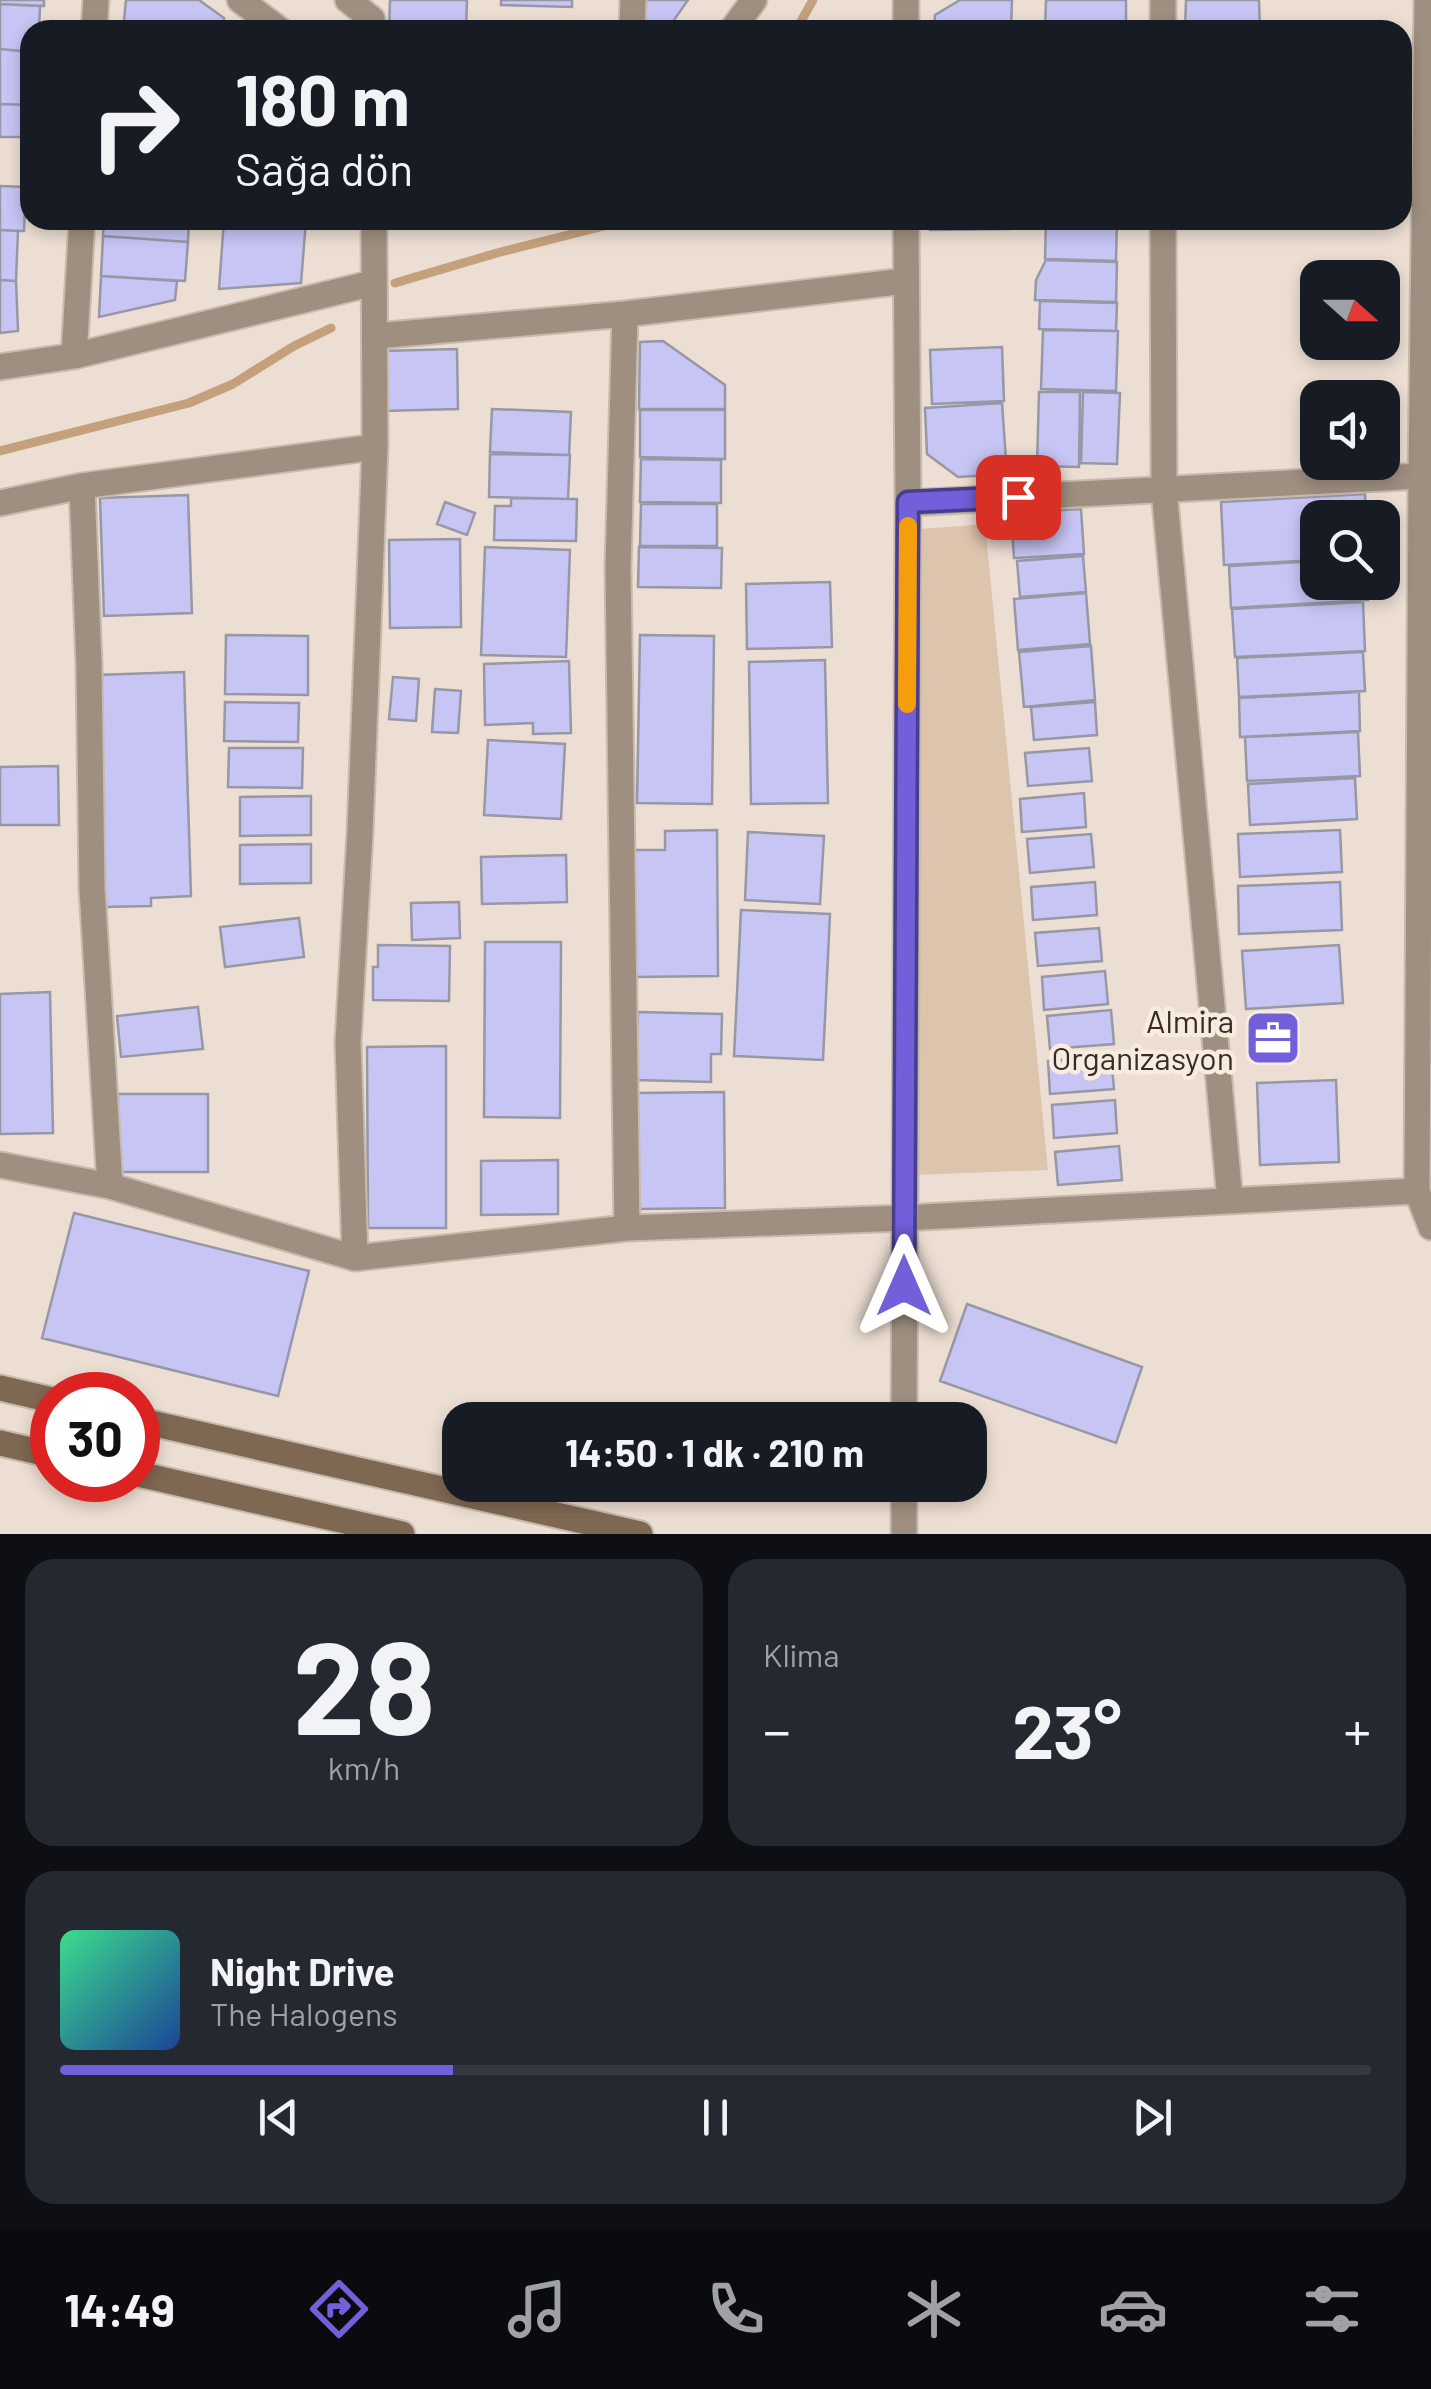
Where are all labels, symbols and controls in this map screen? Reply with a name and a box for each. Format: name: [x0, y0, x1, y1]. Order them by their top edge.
text: 180 m: [235, 56, 410, 140]
icon: right: [70, 60, 200, 190]
text: Sağa dön: [235, 141, 413, 195]
north arrow: [1300, 260, 1400, 360]
map controls: [1300, 260, 1400, 600]
button: sound: [1300, 380, 1400, 480]
pin: [976, 455, 1061, 540]
icon: arrive: [991, 470, 1046, 525]
button: search: [1300, 500, 1400, 600]
place label: Almira Organizasyon: [1051, 1001, 1234, 1076]
office icon: Almira Organizasyon: [1243, 1008, 1303, 1068]
position arrow: [852, 1234, 956, 1338]
speed limit sign: 30: [30, 1372, 160, 1502]
text: 14:50 · 1 dk · 210 m: [565, 1429, 864, 1475]
text: 28: [292, 1605, 436, 1761]
text: Klima: [763, 1635, 840, 1673]
text: 23°: [1012, 1684, 1122, 1774]
text: −: [763, 1696, 791, 1762]
text: +: [1343, 1696, 1371, 1762]
text: km/h: [328, 1748, 400, 1786]
text: Night Drive: [210, 1948, 395, 1994]
text: The Halogens: [210, 1994, 398, 2032]
icon: previous: [251, 2090, 306, 2145]
icon: pause: [688, 2090, 743, 2145]
icon: next: [1125, 2090, 1180, 2145]
icon: directions: [304, 2274, 374, 2344]
icon: music: [502, 2274, 572, 2344]
icon: phone: [701, 2274, 771, 2344]
icon: climate: [899, 2274, 969, 2344]
icon: car: [1098, 2274, 1168, 2344]
icon: filters: [1297, 2274, 1367, 2344]
text: 14:49: [64, 2282, 175, 2336]

